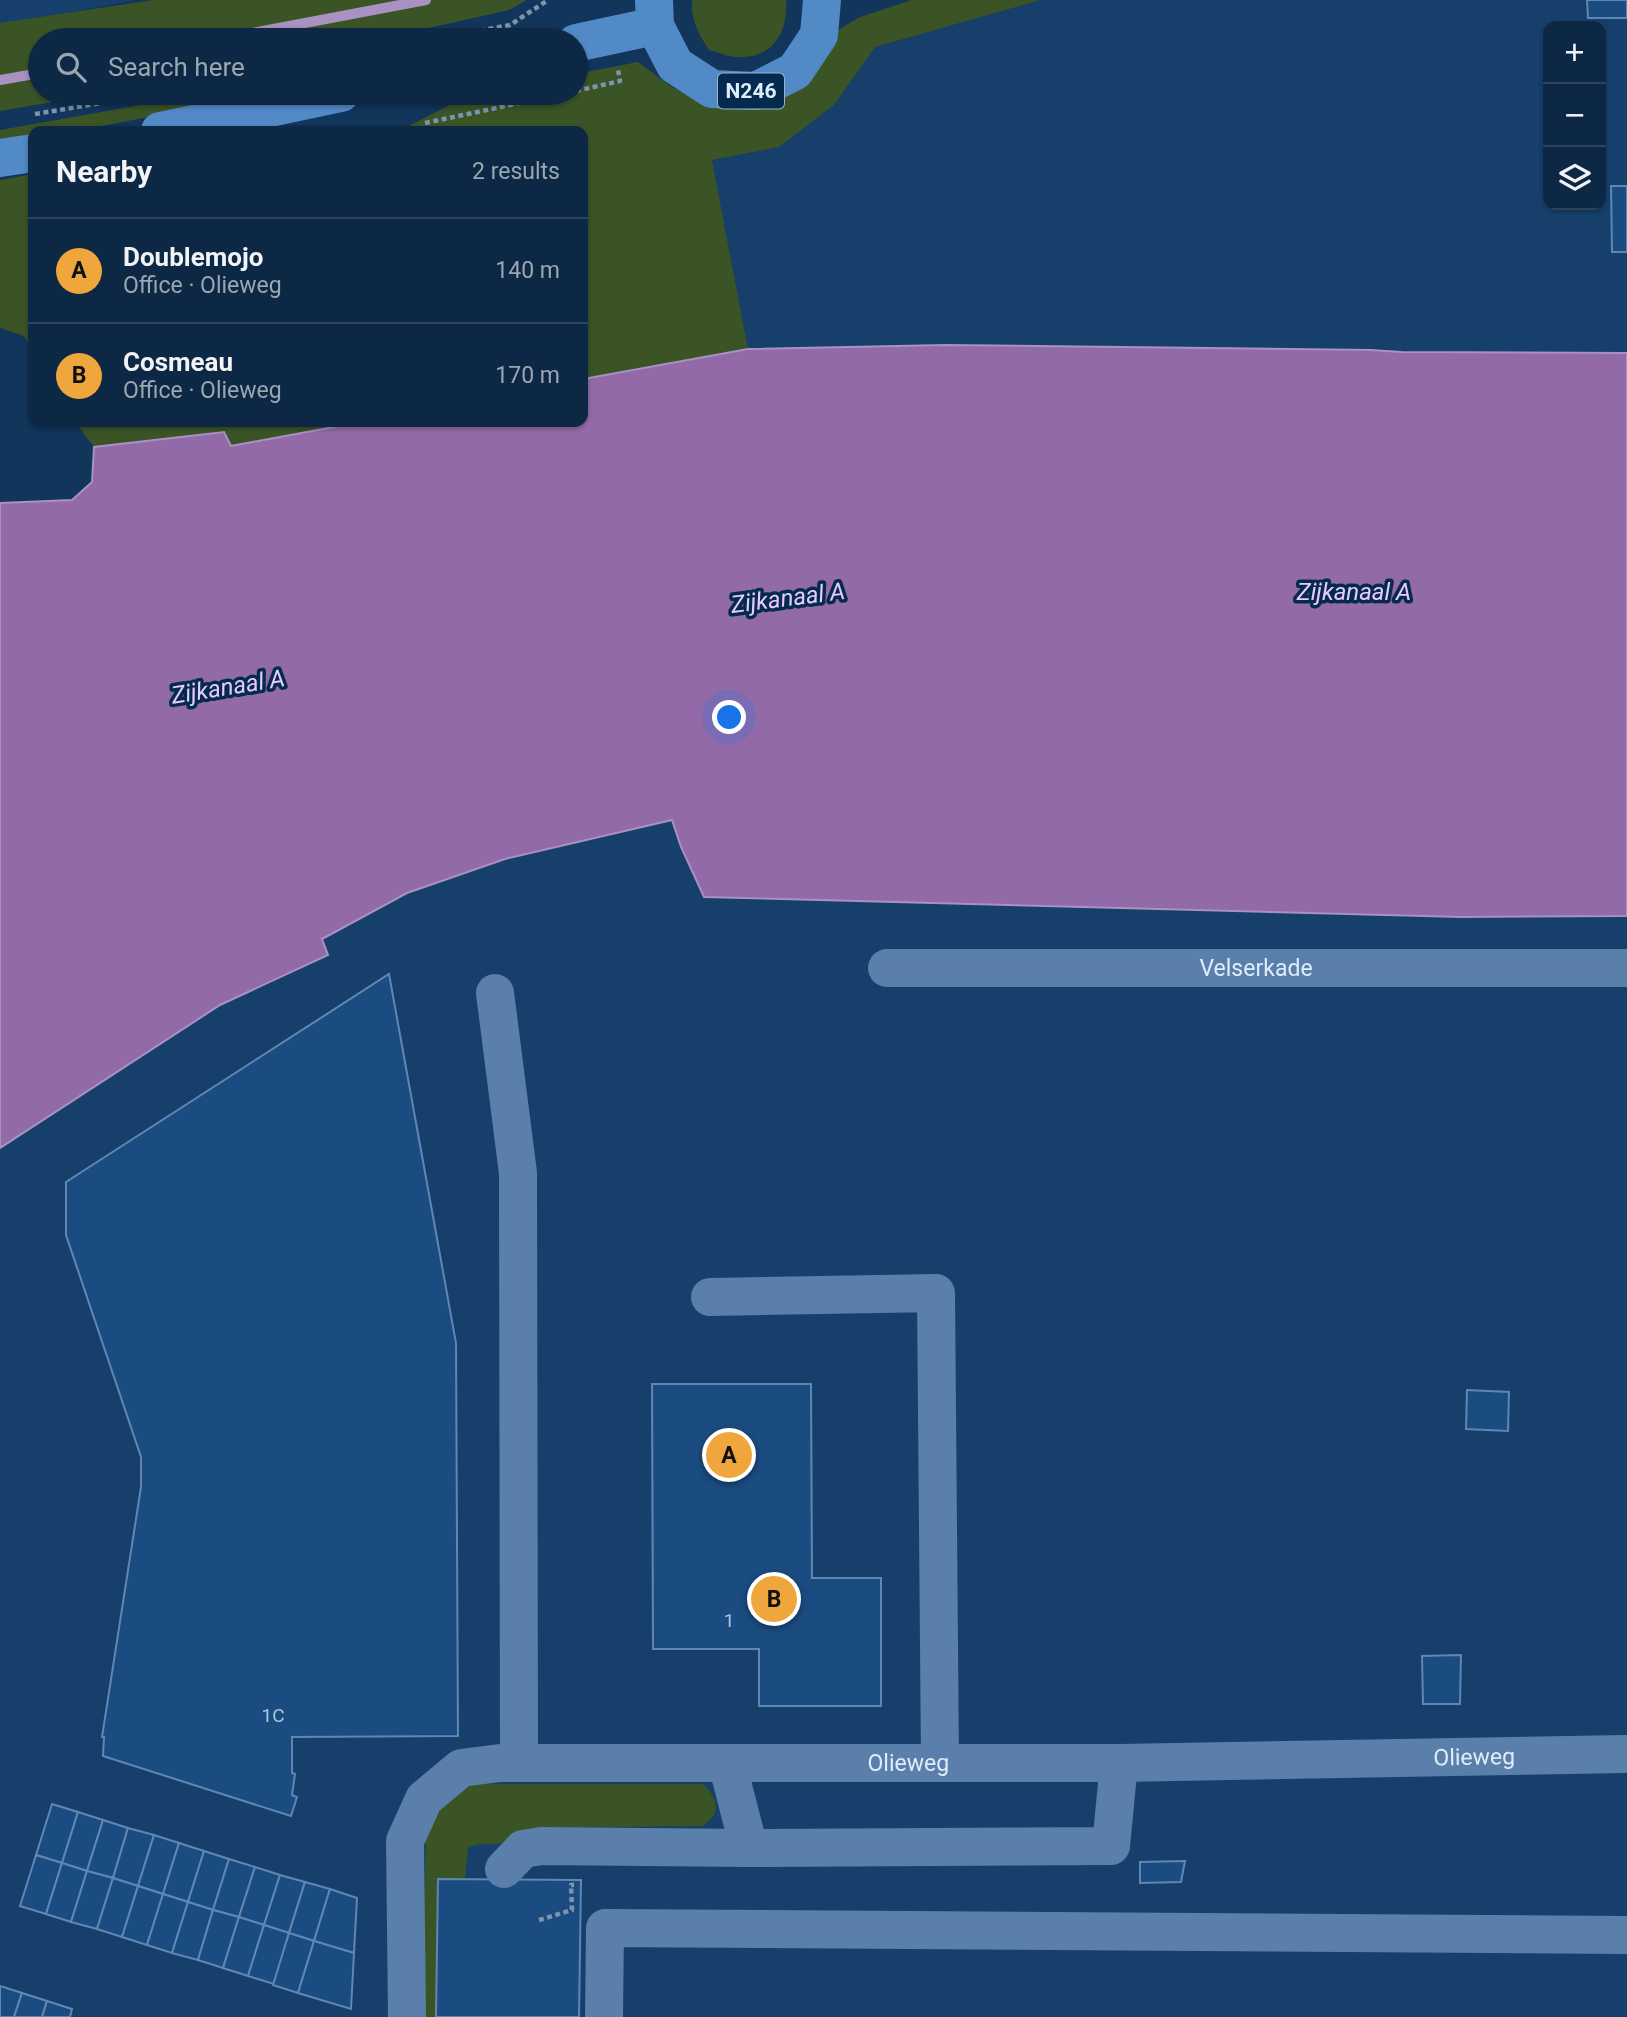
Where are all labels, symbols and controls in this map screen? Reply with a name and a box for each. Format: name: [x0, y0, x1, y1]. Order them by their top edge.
map controls: [1543, 21, 1606, 210]
button: +: [1543, 21, 1606, 84]
search box: [28, 28, 588, 105]
icon: search: [52, 48, 90, 86]
text: Search here: [108, 52, 245, 82]
road number: N246: [718, 74, 784, 108]
button: −: [1543, 84, 1606, 147]
button: layers: [1543, 147, 1606, 210]
text: Nearby: [56, 154, 152, 189]
text: 2 results: [472, 158, 560, 185]
text: Doublemojo: [123, 242, 263, 272]
text: A: [71, 257, 87, 284]
text: 140 m: [495, 257, 560, 284]
text: Office · Olieweg: [123, 272, 282, 299]
text: Cosmeau: [123, 347, 233, 377]
text: B: [72, 362, 86, 389]
text: 170 m: [495, 362, 560, 389]
text: Office · Olieweg: [123, 377, 282, 404]
water label: Zijkanaal A: [728, 577, 847, 619]
water label: Zijkanaal A: [1296, 578, 1411, 606]
water label: Zijkanaal A: [168, 664, 287, 710]
your location: [712, 700, 746, 734]
street label: Velserkade: [1199, 955, 1313, 982]
pin: A: [706, 1429, 752, 1481]
pin: B: [751, 1573, 797, 1625]
house number: 1: [724, 1609, 734, 1632]
house number: 1C: [261, 1704, 285, 1727]
street label: Olieweg: [1433, 1742, 1515, 1771]
street label: Olieweg: [867, 1750, 949, 1777]

